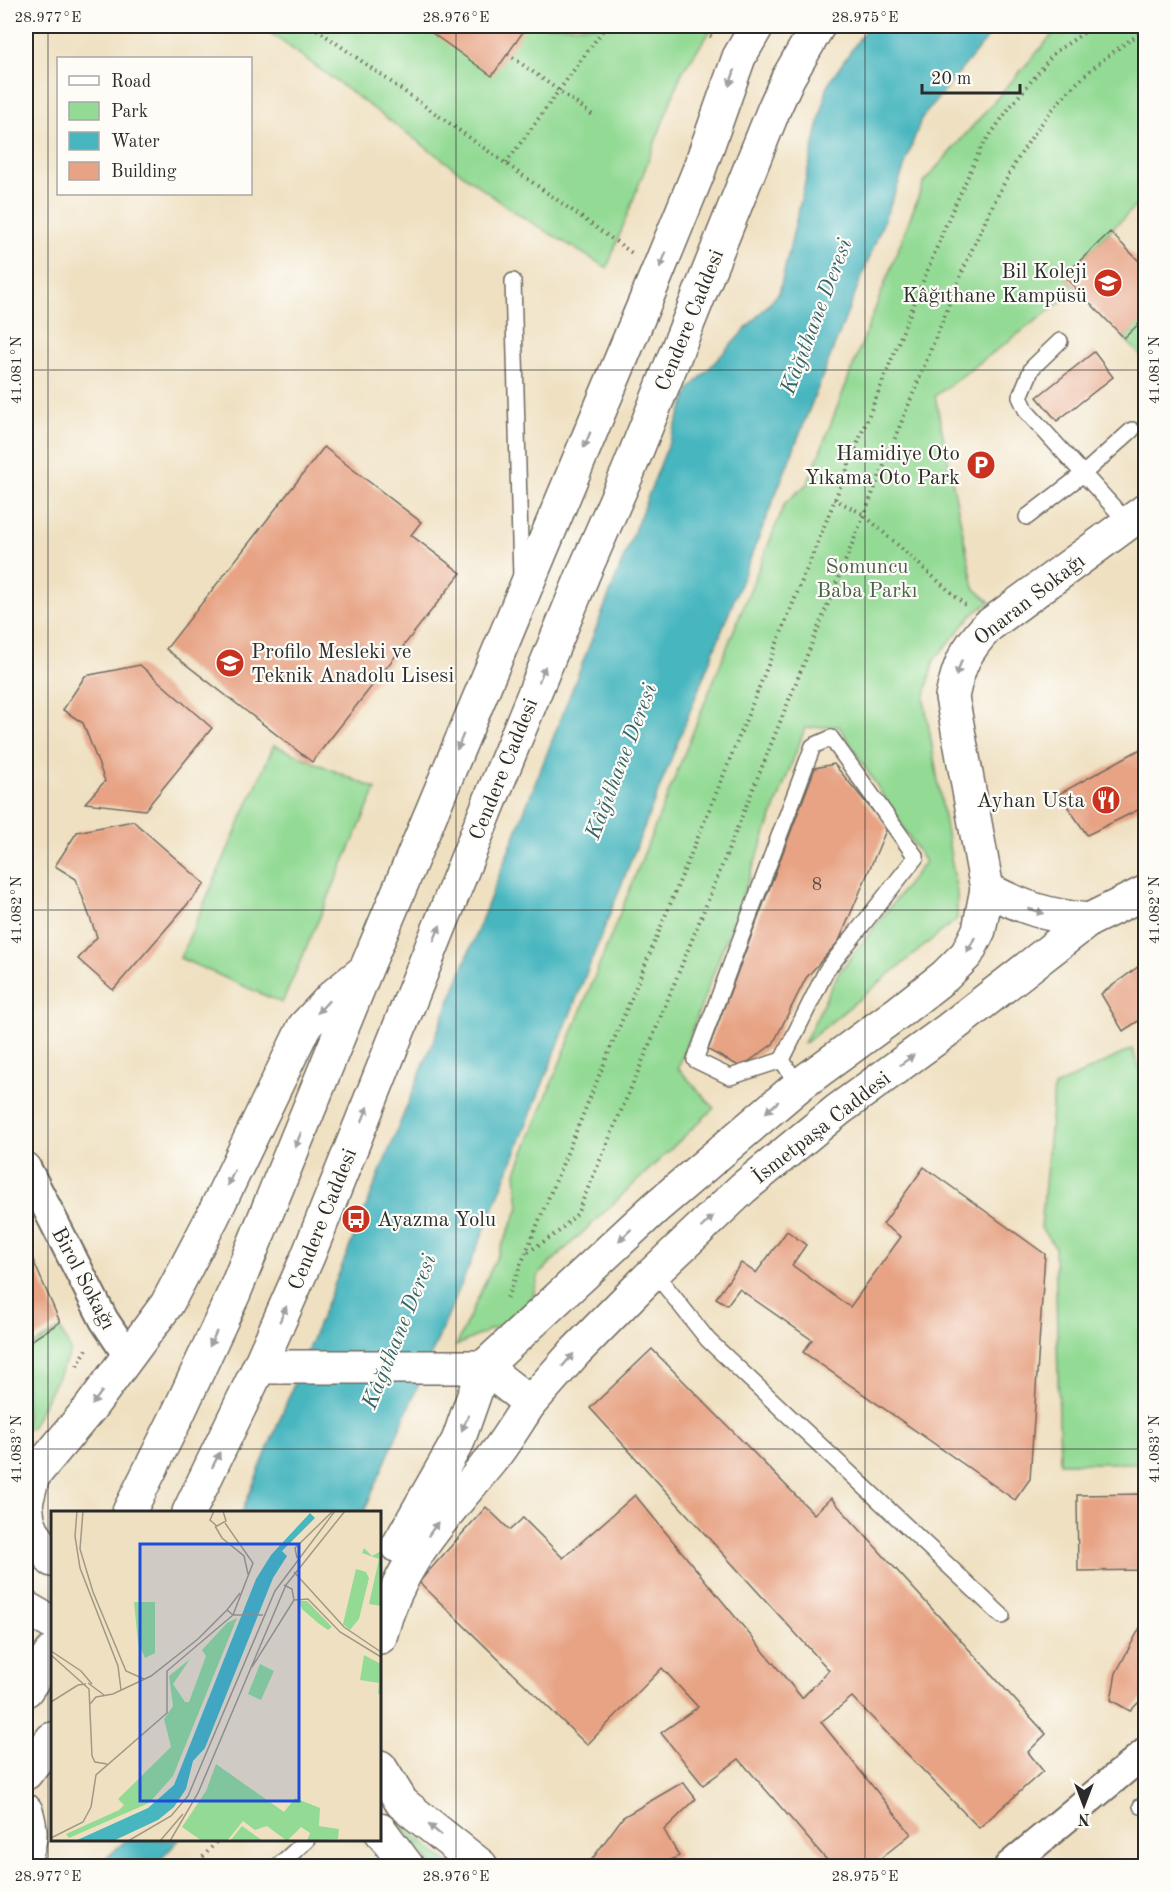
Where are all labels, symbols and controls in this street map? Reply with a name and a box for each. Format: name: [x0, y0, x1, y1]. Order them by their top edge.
text: 28.977°E: [15, 11, 81, 26]
text: 28.976°E: [423, 11, 489, 26]
text: 28.975°E: [832, 11, 898, 26]
legend: [57, 57, 252, 195]
scale bar: [922, 57, 1020, 95]
one-way arrow: [726, 69, 736, 87]
text: 20 m: [931, 70, 971, 88]
text: Road: [111, 73, 151, 91]
text: Park: [111, 103, 148, 121]
text: Water: [111, 133, 160, 151]
text: Building: [111, 163, 177, 181]
water label: Kâğıthane Deresi: [777, 235, 857, 399]
street label: Cendere Caddesi: [652, 247, 728, 394]
one-way arrow: [657, 251, 667, 269]
place label: Bil Koleji Kâğıthane Kampüsü: [902, 262, 1087, 307]
school or university icon: Bil Koleji Kâğıthane Kampüsü: [1092, 267, 1124, 299]
text: 41.081°N: [10, 336, 25, 404]
text: 41.081°N: [1148, 336, 1163, 404]
one-way arrow: [582, 431, 591, 449]
place label: Hamidiye Oto Yıkama Oto Park: [805, 444, 960, 489]
parking icon: Hamidiye Oto Yıkama Oto Park: [965, 449, 997, 481]
street label: Onaran Sokağı: [971, 551, 1089, 650]
park label: Somuncu Baba Parkı: [817, 557, 917, 602]
place label: Profilo Mesleki ve Teknik Anadolu Lisesi: [251, 642, 454, 687]
school or university icon: Profilo Mesleki ve Teknik Anadolu Lisesi: [214, 647, 246, 679]
one-way arrow: [954, 659, 963, 677]
one-way arrow: [538, 665, 547, 683]
water label: Kâğıthane Deresi: [582, 680, 662, 844]
street label: Cendere Caddesi: [466, 696, 542, 843]
one-way arrow: [456, 734, 465, 751]
restaurant icon: Ayhan Usta: [1090, 784, 1122, 816]
place label: Ayhan Usta: [977, 791, 1085, 812]
text: 41.082°N: [10, 876, 25, 944]
house number: 8: [812, 876, 822, 894]
text: 41.082°N: [1148, 876, 1163, 944]
one-way arrow: [1027, 907, 1045, 917]
one-way arrow: [432, 923, 442, 941]
one-way arrow: [967, 937, 976, 954]
one-way arrow: [316, 1000, 330, 1014]
one-way arrow: [898, 1054, 914, 1066]
street label: İsmetpaşa Caddesi: [747, 1065, 895, 1188]
one-way arrow: [765, 1100, 780, 1113]
one-way arrow: [360, 1104, 370, 1122]
one-way arrow: [293, 1131, 302, 1149]
street label: Cendere Caddesi: [285, 1146, 361, 1293]
one-way arrow: [227, 1170, 236, 1187]
bus stop icon: Ayazma Yolu: [340, 1203, 372, 1235]
place label: Ayazma Yolu: [377, 1210, 496, 1231]
one-way arrow: [699, 1215, 714, 1229]
street label: Birol Sokağı: [47, 1224, 118, 1333]
one-way arrow: [619, 1228, 633, 1242]
water label: Kâğıthane Deresi: [358, 1251, 441, 1413]
one-way arrow: [278, 1305, 287, 1322]
one-way arrow: [209, 1330, 218, 1347]
one-way arrow: [561, 1352, 575, 1367]
one-way arrow: [92, 1390, 104, 1405]
one-way arrow: [461, 1414, 470, 1431]
text: 41.083°N: [10, 1415, 25, 1483]
text: 41.083°N: [1148, 1415, 1163, 1483]
one-way arrow: [211, 1452, 220, 1469]
inset map: [51, 1511, 381, 1841]
one-way arrow: [427, 1522, 439, 1538]
north arrow: [1054, 1775, 1114, 1835]
text: N: [1077, 1810, 1090, 1826]
one-way arrow: [428, 1825, 443, 1837]
text: 28.977°E: [15, 1870, 81, 1885]
text: 28.976°E: [423, 1870, 489, 1885]
text: 28.975°E: [832, 1870, 898, 1885]

